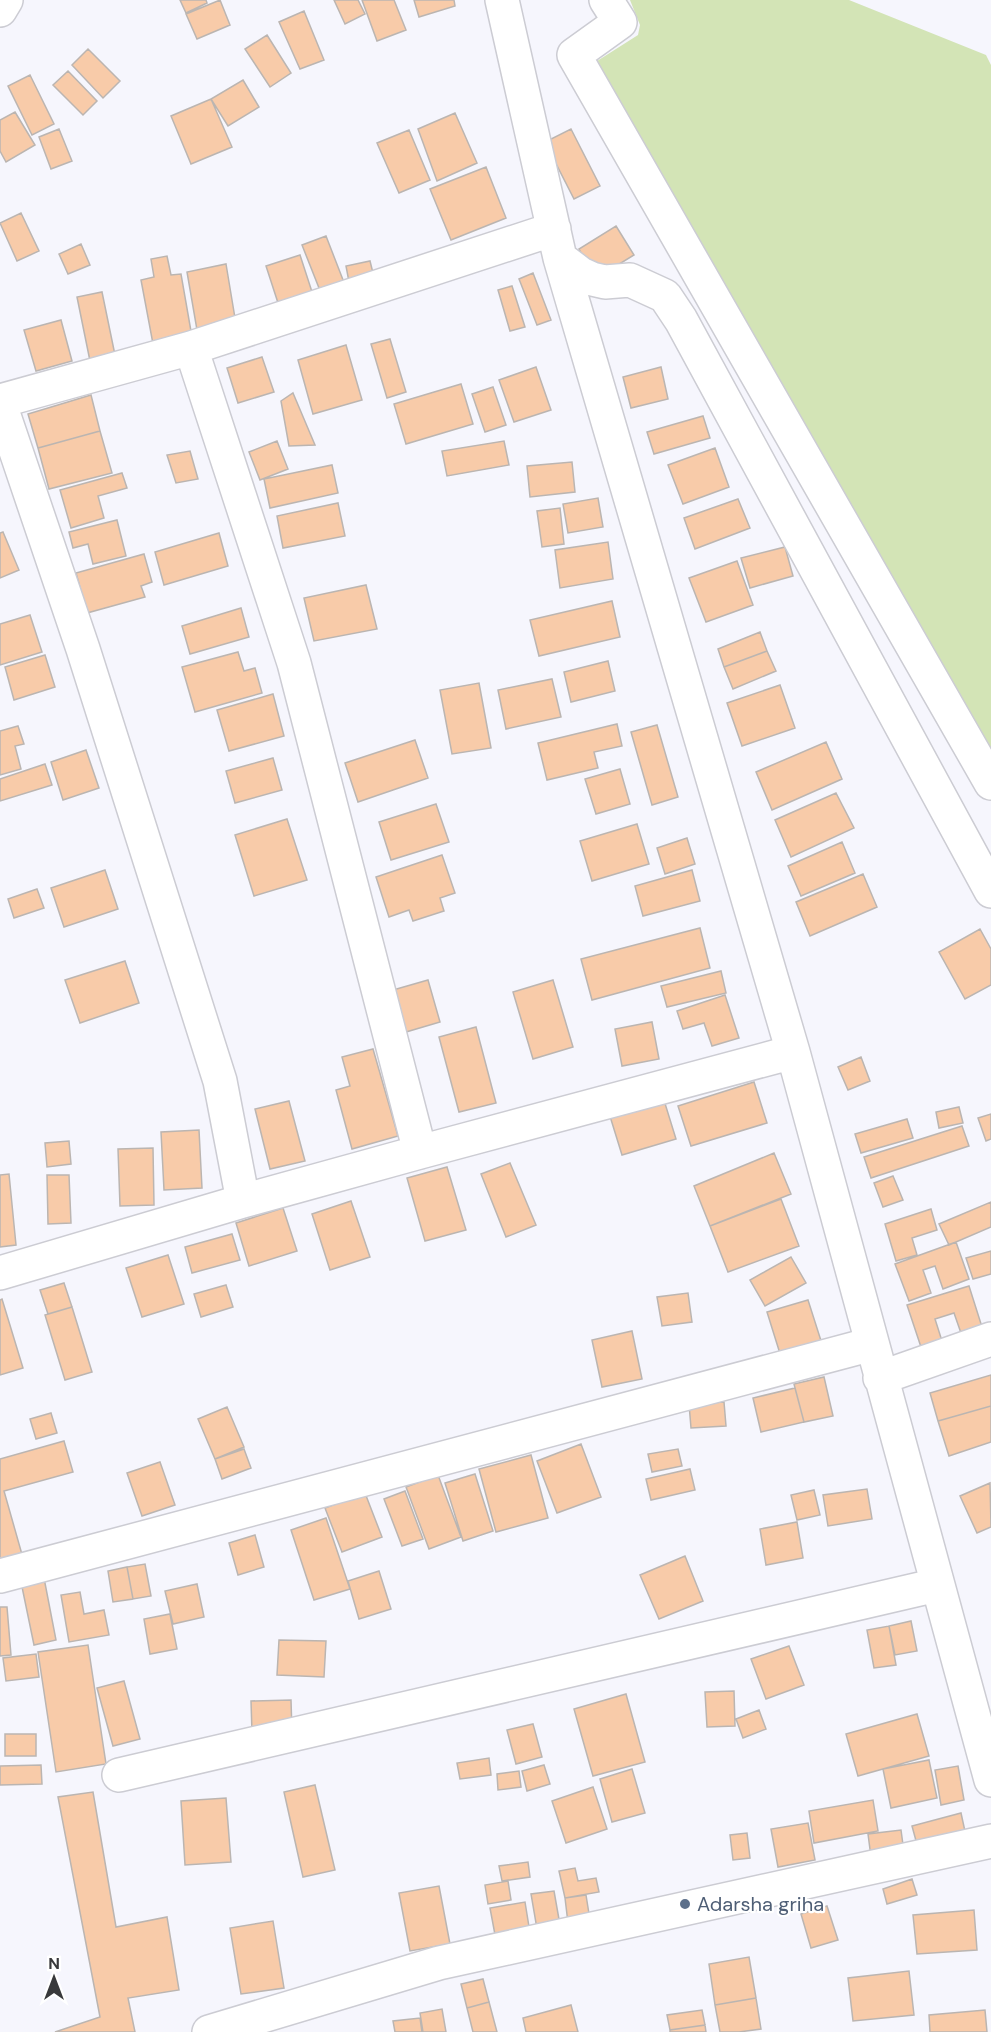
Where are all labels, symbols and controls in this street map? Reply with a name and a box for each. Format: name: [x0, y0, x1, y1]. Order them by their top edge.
place label: Adarsha griha: [697, 1891, 824, 1917]
marker: Adarsha griha: [678, 1897, 692, 1911]
north arrow: [24, 1948, 84, 2008]
text: N: [48, 1953, 60, 1974]

